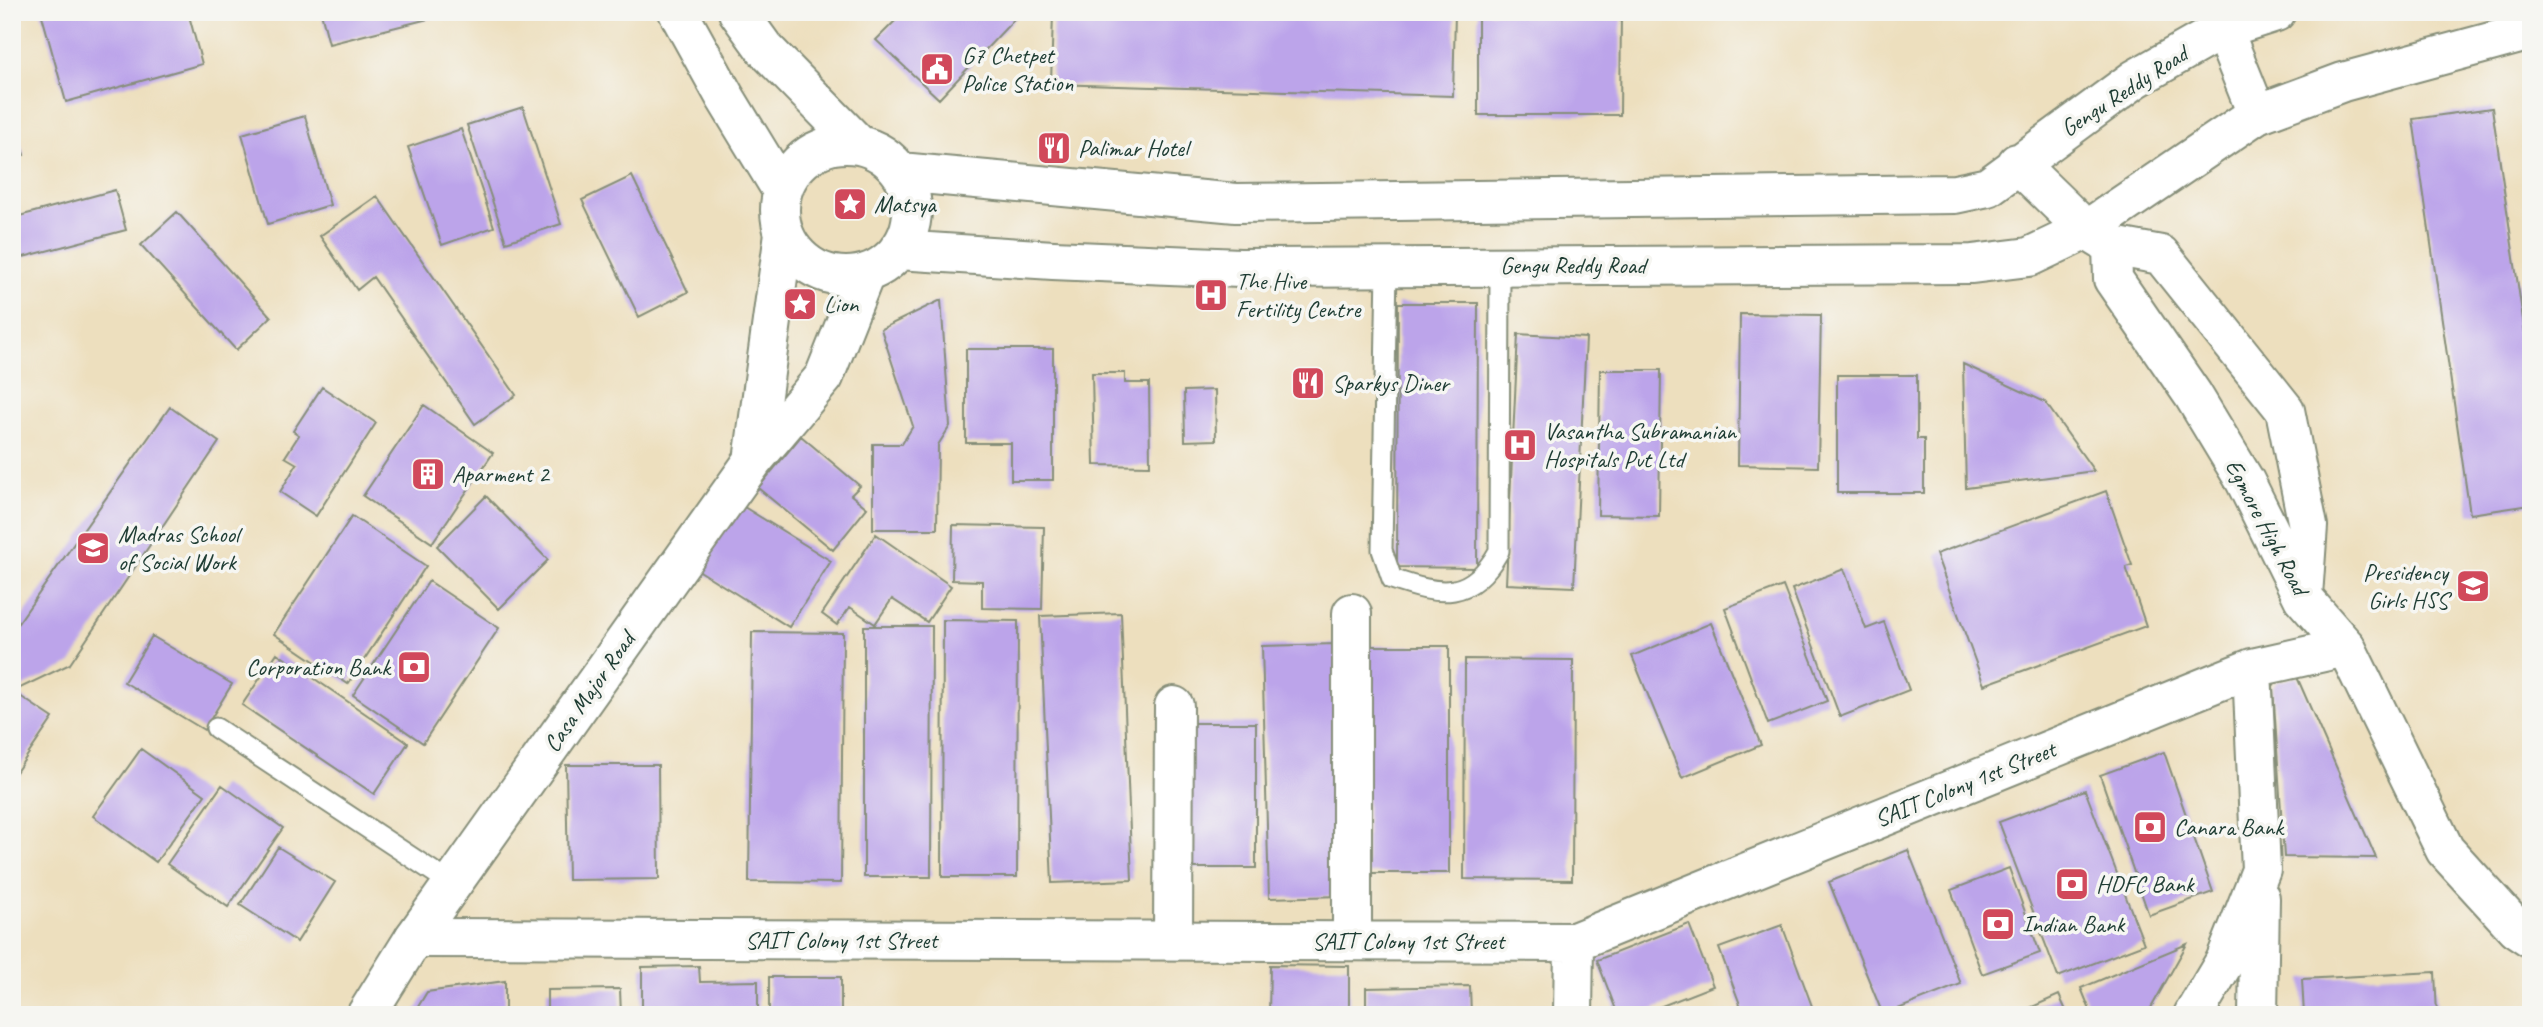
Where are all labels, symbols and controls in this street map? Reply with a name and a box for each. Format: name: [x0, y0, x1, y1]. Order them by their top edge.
street label: Gengu Reddy Road: [2055, 37, 2196, 143]
place label: G7 Chetpet Police Station: [962, 40, 1073, 98]
public building icon: G7 Chetpet Police Station: [918, 50, 956, 88]
restaurant icon: Palimar Hotel: [1035, 129, 1073, 167]
place label: Palimar Hotel: [1078, 133, 1192, 163]
place icon: Matsya: [831, 185, 869, 223]
place label: Matsya: [874, 189, 937, 219]
street label: Gengu Reddy Road: [1500, 250, 1649, 280]
place label: The Hive Fertility Centre: [1236, 266, 1362, 324]
hospital icon: The Hive Fertility Centre: [1192, 276, 1230, 314]
place icon: Lion: [781, 285, 819, 323]
place label: Lion: [824, 289, 859, 319]
restaurant icon: Sparkys Diner: [1289, 364, 1327, 402]
place label: Sparkys Diner: [1332, 368, 1451, 398]
place label: Vasantha Subramanian Hospitals Pvt Ltd: [1544, 416, 1737, 474]
hospital icon: Vasantha Subramanian Hospitals Pvt Ltd: [1501, 426, 1539, 464]
street label: Egmore High Road: [2219, 454, 2317, 603]
building icon: Aparment 2: [409, 455, 447, 493]
place label: Aparment 2: [452, 459, 551, 489]
place label: Madras School of Social Work: [118, 519, 243, 577]
school or university icon: Madras School of Social Work: [74, 529, 112, 567]
place label: Presidency Girls HSS: [2363, 557, 2452, 615]
school or university icon: Presidency Girls HSS: [2454, 567, 2492, 605]
street label: Casa Major Road: [537, 623, 643, 758]
bank icon: Corporation Bank: [395, 648, 433, 686]
place label: Corporation Bank: [246, 652, 392, 682]
street label: SAIT Colony 1st Street: [1870, 733, 2062, 834]
bank icon: Canara Bank: [2131, 808, 2169, 846]
place label: Canara Bank: [2174, 812, 2285, 842]
bank icon: HDFC Bank: [2053, 865, 2091, 903]
place label: HDFC Bank: [2096, 869, 2196, 899]
bank icon: Indian Bank: [1979, 905, 2017, 943]
place label: Indian Bank: [2022, 909, 2126, 939]
street label: SAIT Colony 1st Street: [745, 925, 939, 955]
street label: SAIT Colony 1st Street: [1312, 926, 1506, 956]

